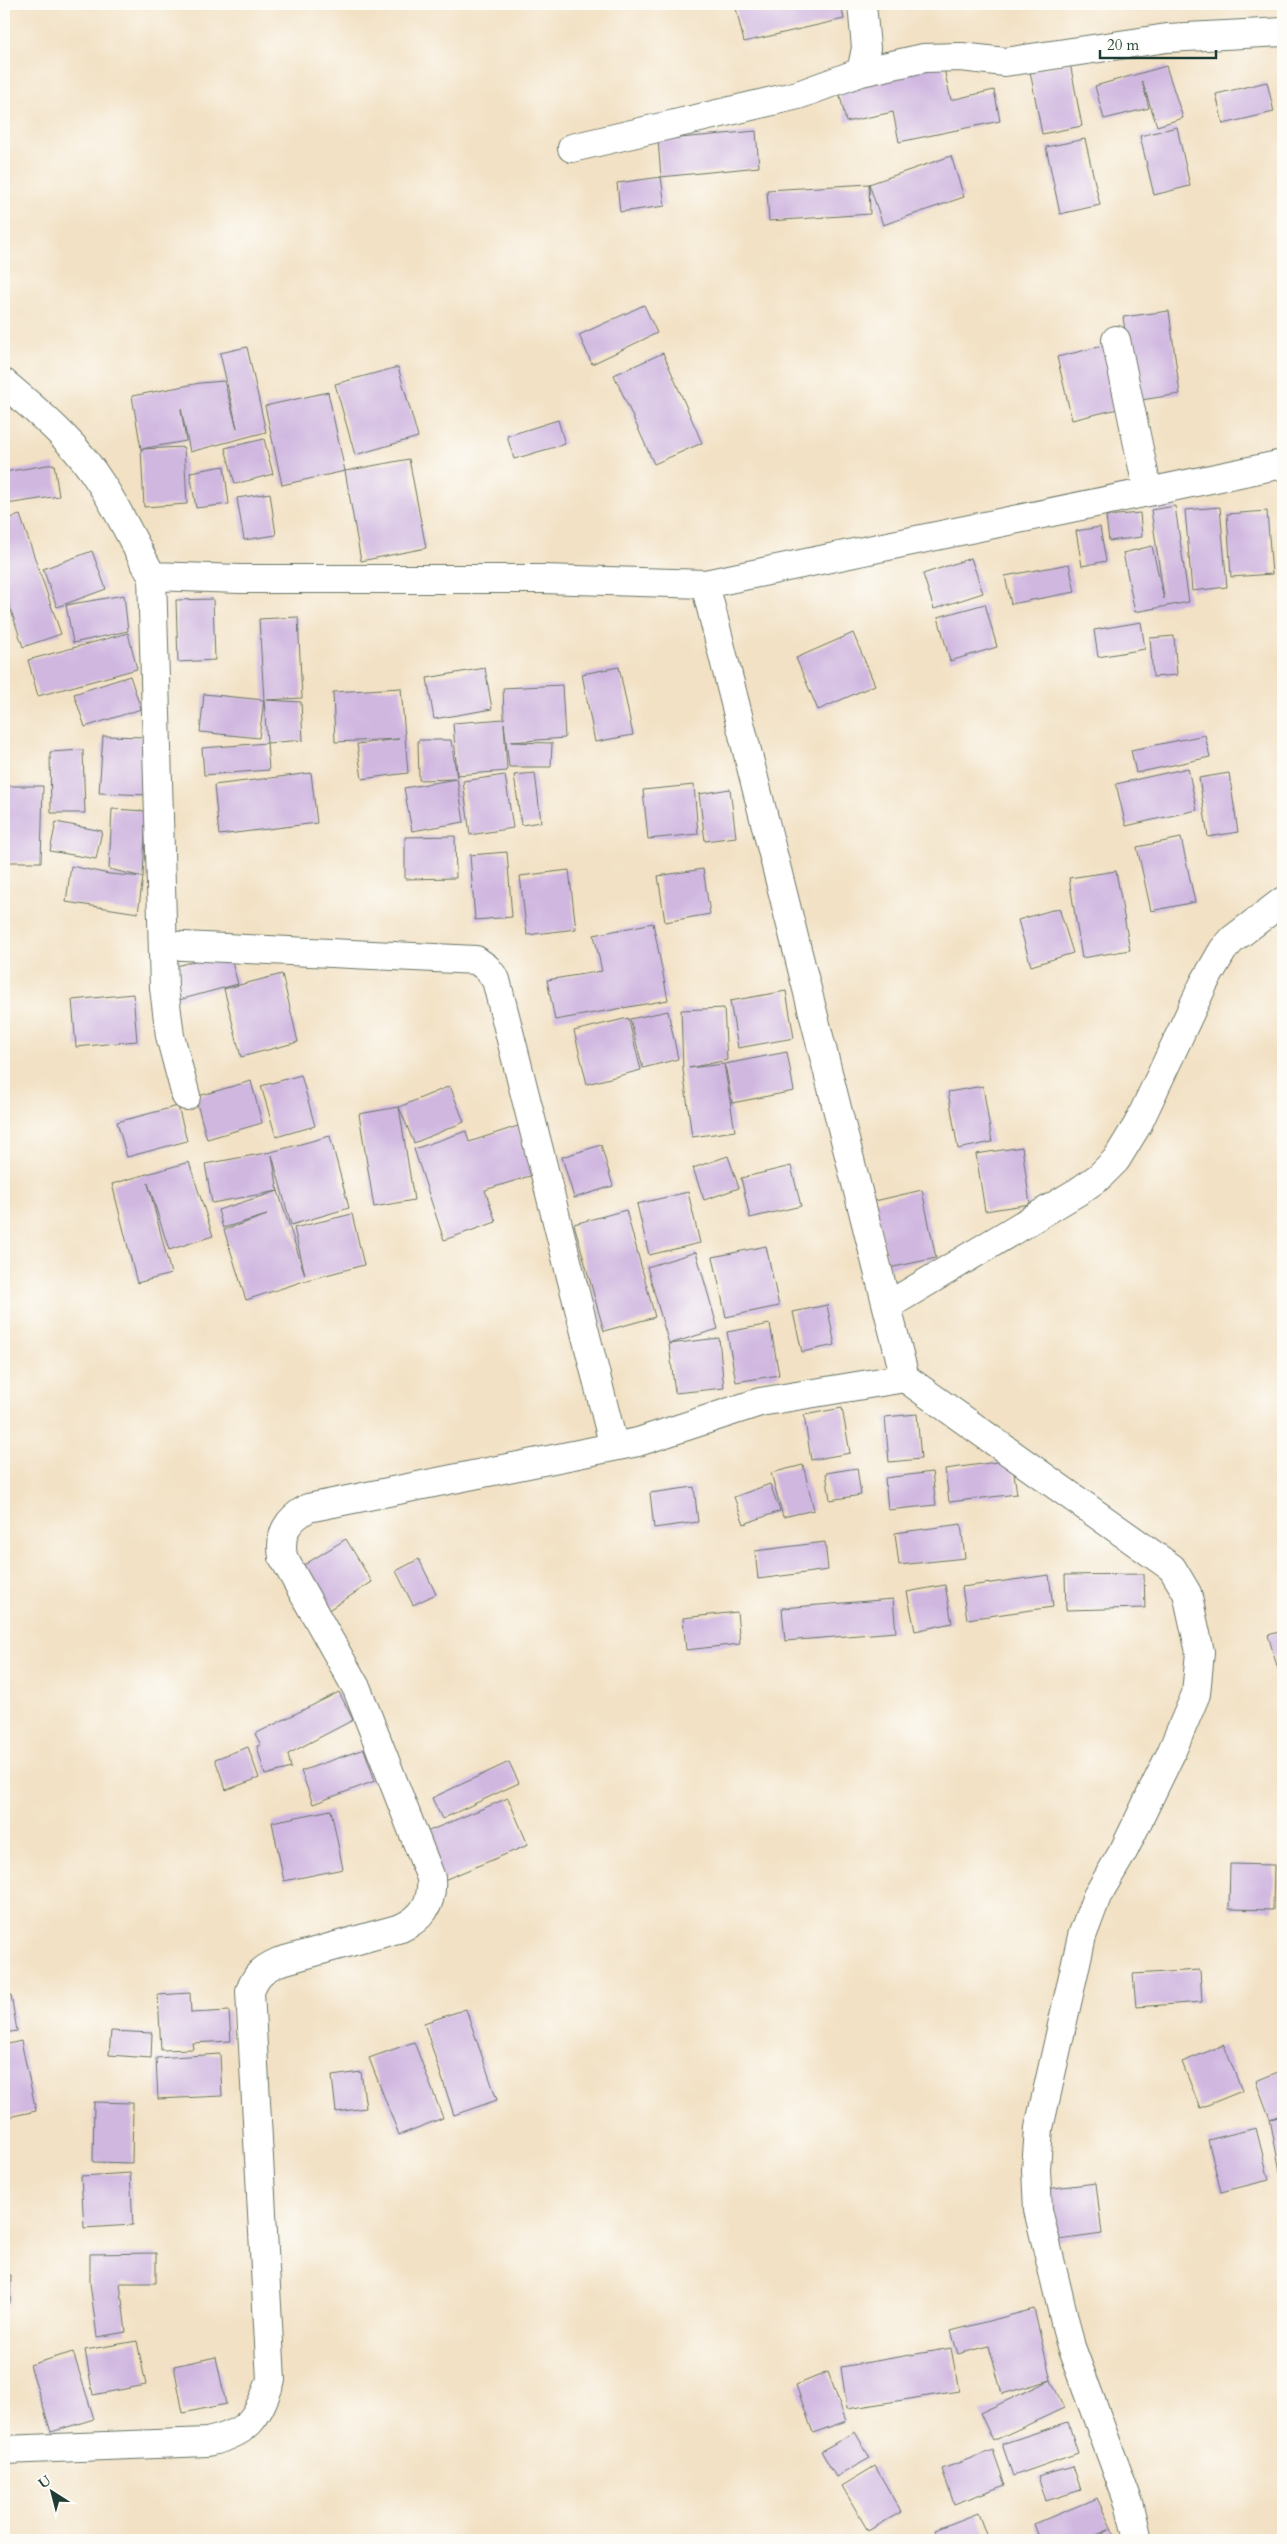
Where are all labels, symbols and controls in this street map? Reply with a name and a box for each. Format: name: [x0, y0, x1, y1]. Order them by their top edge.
scale bar: [1100, 28, 1216, 60]
text: 20 m: [1107, 35, 1139, 55]
north arrow: [28, 2466, 78, 2516]
text: U: [34, 2471, 55, 2493]

